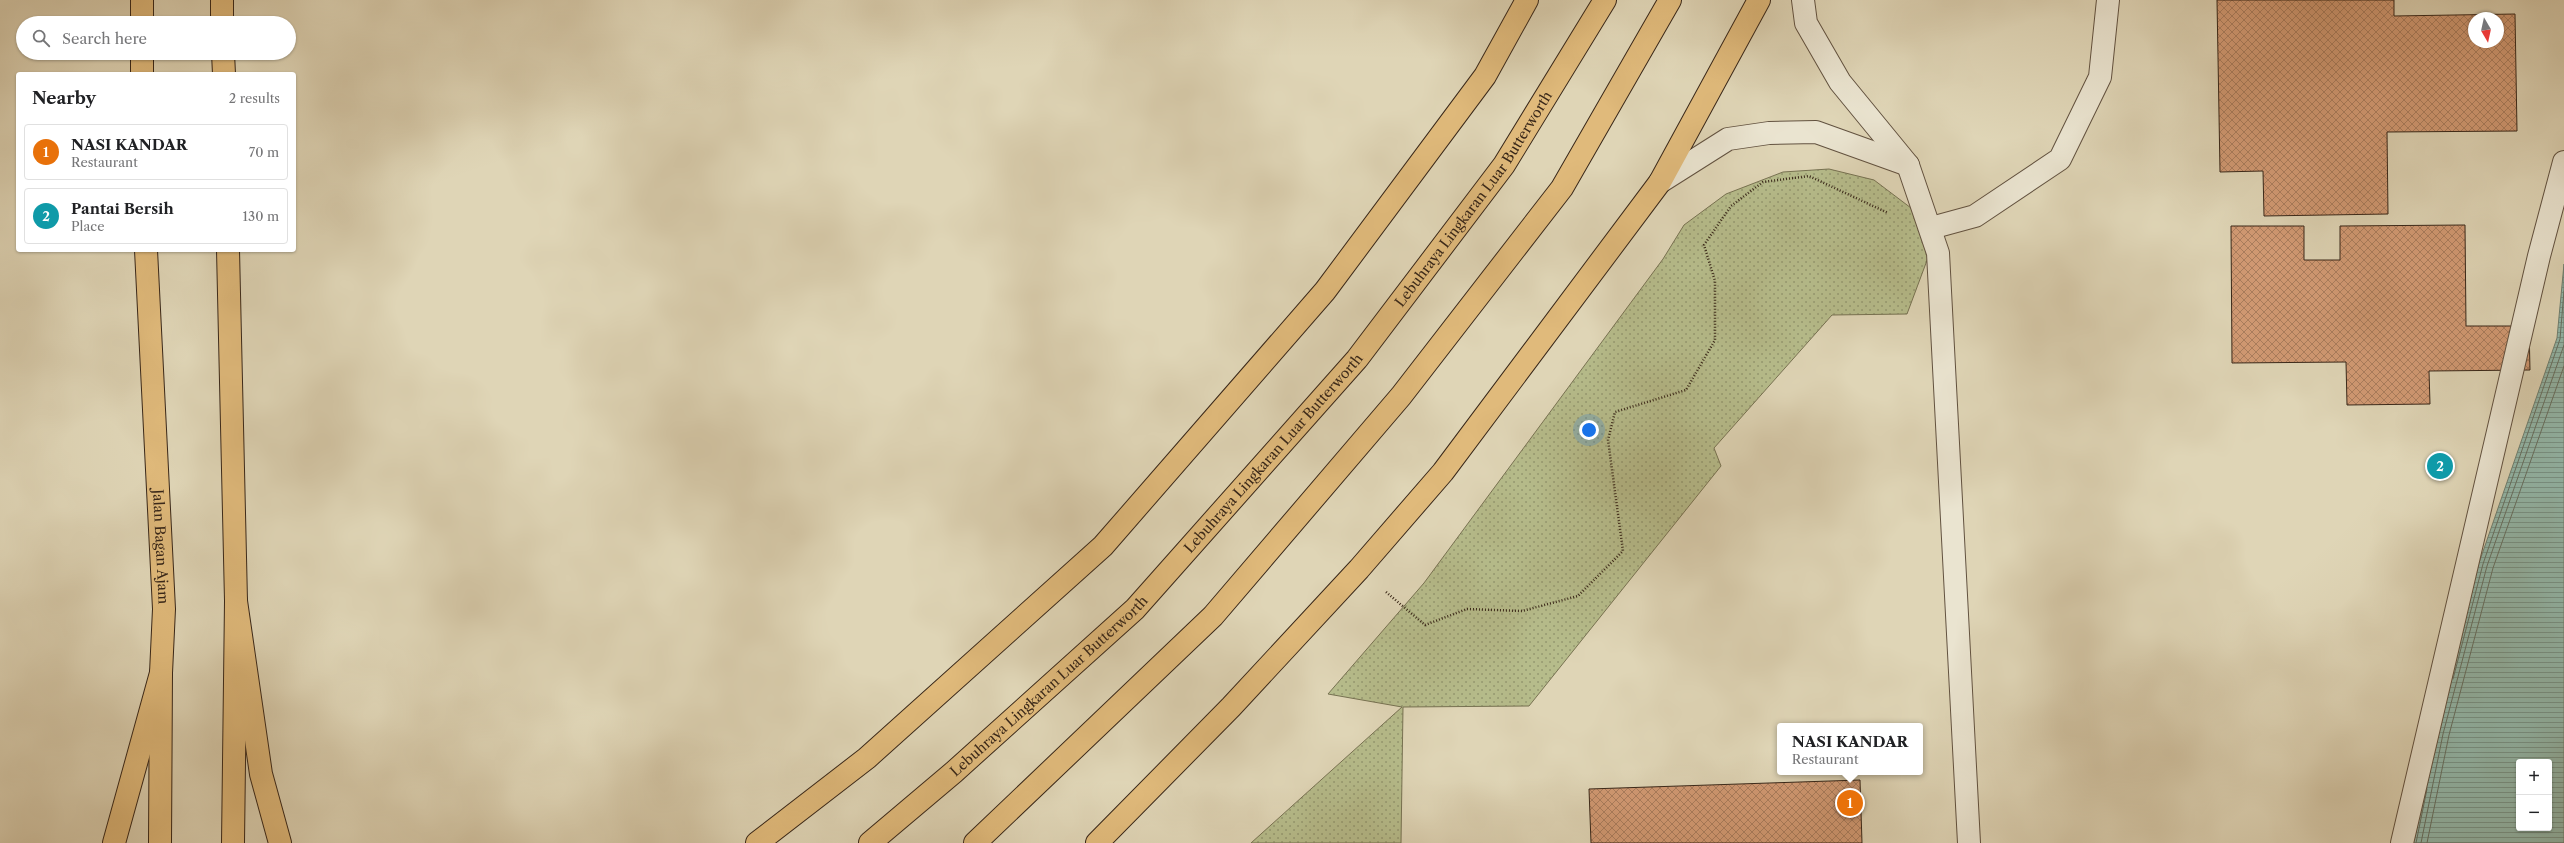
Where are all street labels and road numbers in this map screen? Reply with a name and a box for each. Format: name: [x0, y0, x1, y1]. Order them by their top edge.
street label: Lebuhraya Lingkaran Luar Butterworth: [1391, 88, 1556, 310]
street label: Lebuhraya Lingkaran Luar Butterworth: [1180, 350, 1367, 557]
street label: Jalan Bagan Ajam: [149, 487, 173, 604]
street label: Lebuhraya Lingkaran Luar Butterworth: [946, 592, 1152, 780]

